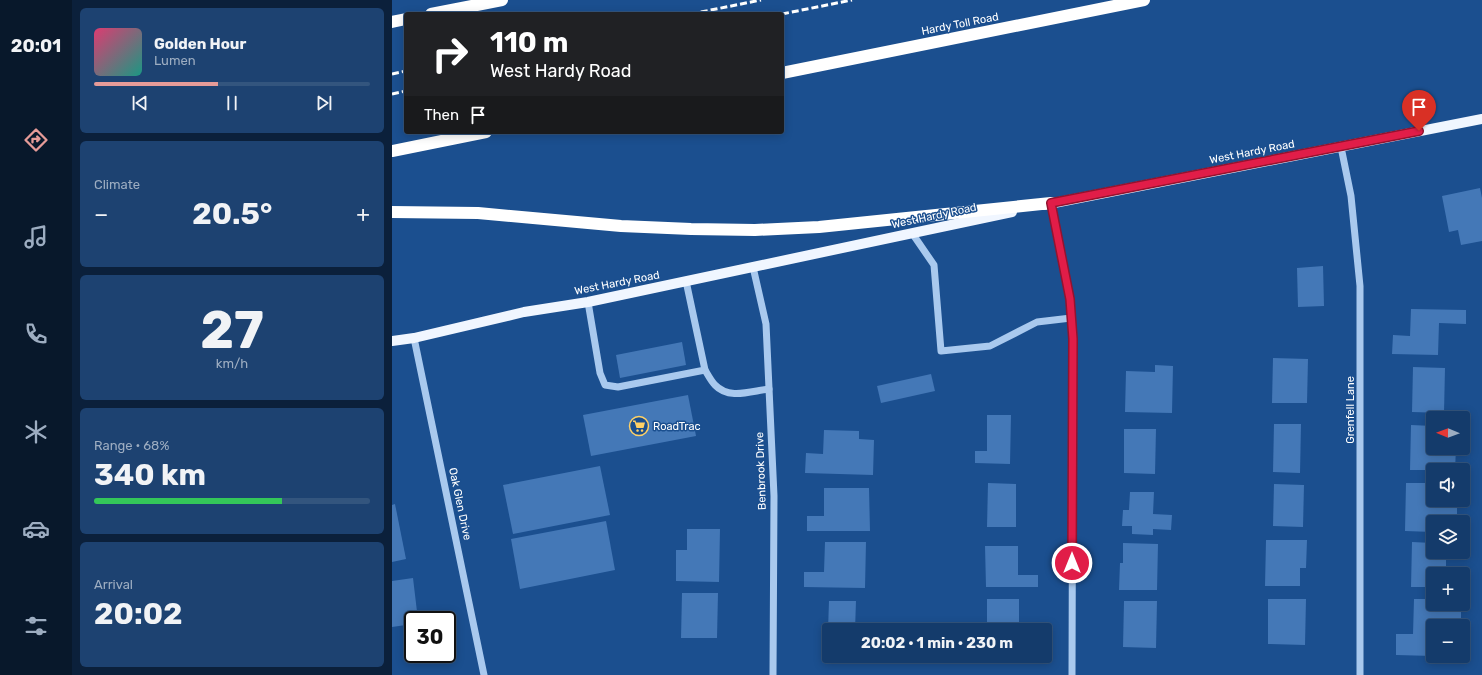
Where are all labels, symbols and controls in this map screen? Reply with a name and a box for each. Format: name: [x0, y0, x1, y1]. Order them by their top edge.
street label: Hardy Toll Road: [920, 10, 1000, 38]
text: 110 m: [490, 26, 568, 59]
icon: right: [424, 28, 476, 80]
text: 20:01: [11, 35, 61, 57]
text: Golden Hour: [154, 35, 246, 53]
text: Lumen: [154, 53, 196, 68]
text: West Hardy Road: [490, 60, 631, 82]
pin: [1402, 90, 1436, 131]
icon: previous: [129, 92, 151, 114]
icon: pause: [221, 92, 243, 114]
icon: next: [313, 92, 335, 114]
icon: arrive: [1408, 96, 1430, 118]
icon: arrive: [467, 104, 489, 126]
text: Then: [424, 106, 459, 124]
icon: directions: [22, 126, 50, 154]
street label: West Hardy Road: [1208, 137, 1296, 167]
text: Climate: [94, 177, 140, 192]
text: 20.5°: [192, 196, 272, 232]
text: −: [94, 201, 108, 228]
text: +: [356, 201, 370, 228]
street label: West Hardy Road: [890, 201, 978, 231]
icon: music: [22, 223, 50, 251]
street label: West Hardy Road: [573, 268, 661, 298]
text: 27: [200, 299, 264, 361]
icon: phone: [22, 320, 50, 348]
text: km/h: [216, 356, 248, 371]
street label: Grenfell Lane: [1344, 376, 1357, 444]
north arrow: [1426, 411, 1470, 455]
map controls: [1426, 411, 1470, 663]
supermarket icon: RoadTrac: [628, 415, 650, 437]
icon: climate: [22, 418, 50, 446]
place label: RoadTrac: [653, 420, 701, 433]
street label: Benbrook Drive: [753, 432, 769, 510]
text: Range · 68%: [94, 438, 169, 453]
text: 340 km: [94, 457, 206, 493]
button: sound: [1426, 463, 1470, 507]
street label: Oak Glen Drive: [446, 466, 474, 542]
icon: car: [22, 515, 50, 543]
button: layers: [1426, 515, 1470, 559]
position arrow: [1051, 542, 1093, 584]
button: +: [1426, 567, 1470, 611]
text: Arrival: [94, 577, 133, 592]
text: 20:02: [94, 596, 183, 632]
speed limit sign: 30: [404, 611, 456, 663]
icon: filters: [22, 612, 50, 640]
button: −: [1426, 619, 1470, 663]
text: 20:02 · 1 min · 230 m: [861, 634, 1013, 652]

